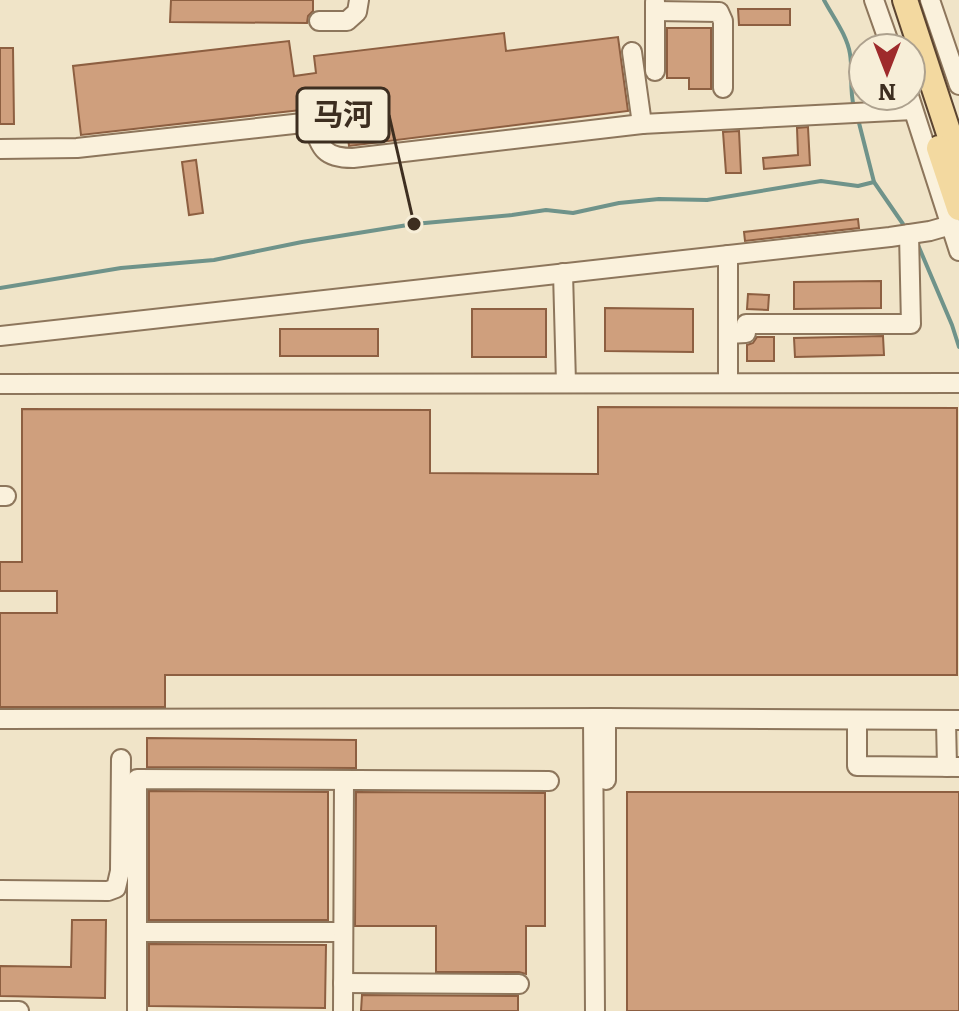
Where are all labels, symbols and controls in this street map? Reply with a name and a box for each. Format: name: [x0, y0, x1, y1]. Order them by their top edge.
north arrow: [847, 32, 927, 112]
text: N: [878, 77, 896, 110]
callout: 马河: [297, 88, 389, 142]
text: 马河: [313, 90, 373, 134]

